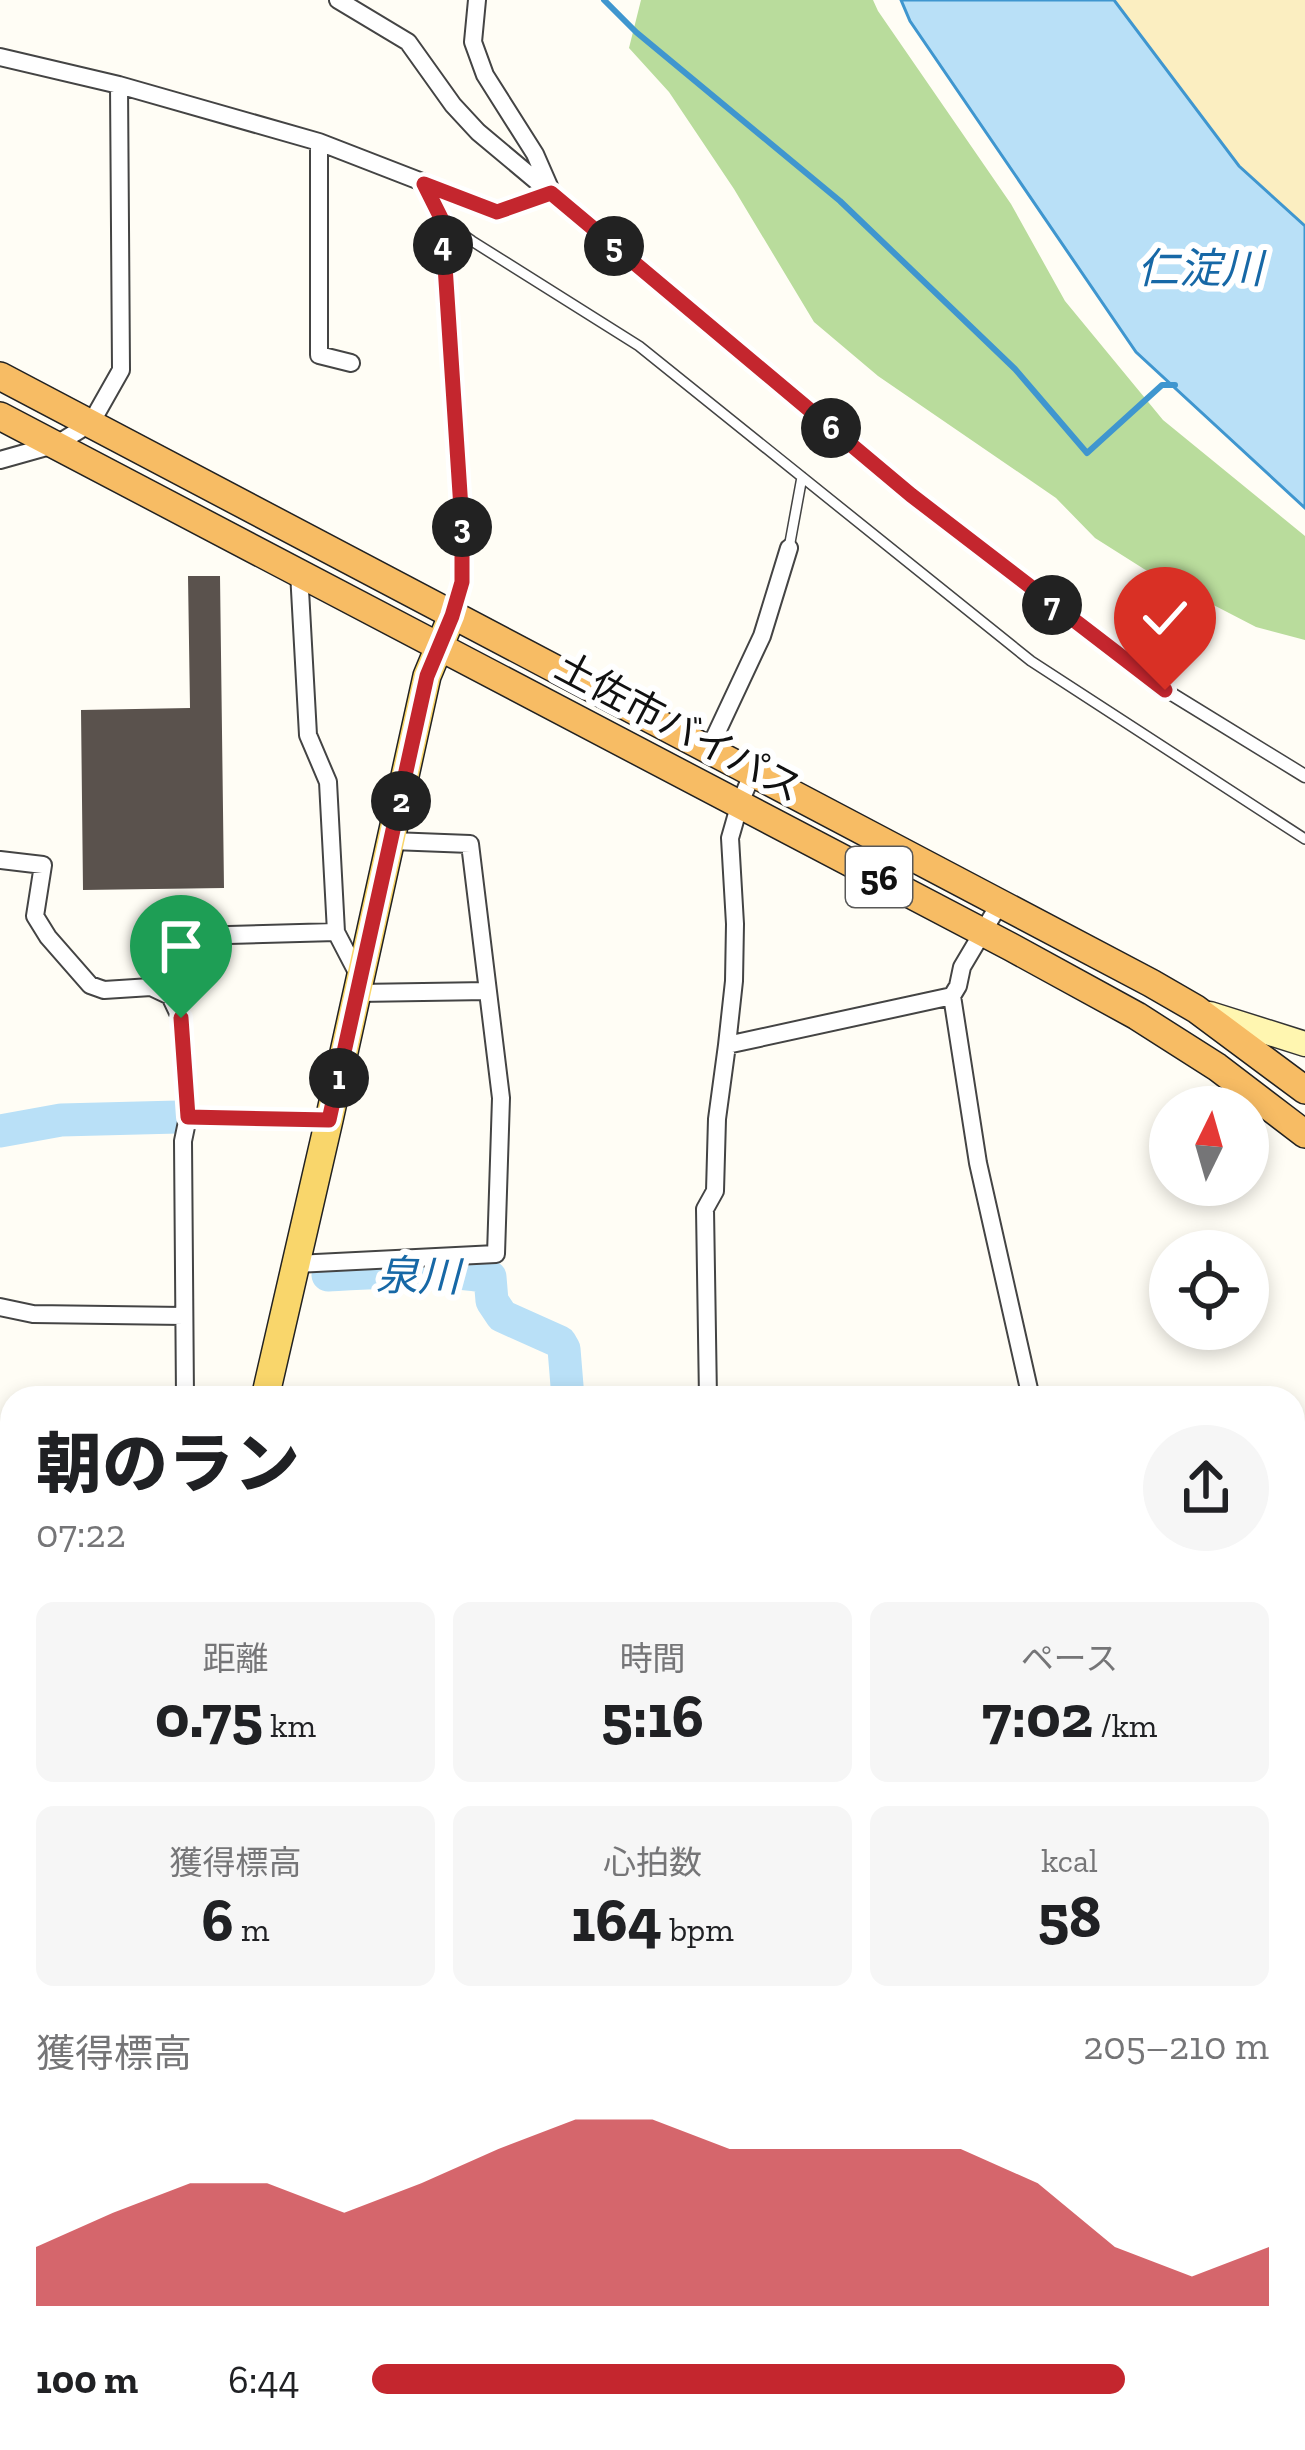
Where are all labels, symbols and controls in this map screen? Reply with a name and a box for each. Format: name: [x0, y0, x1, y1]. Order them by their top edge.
pin: 4: [413, 215, 473, 275]
pin: 5: [584, 216, 644, 276]
text: 4: [434, 225, 452, 264]
text: 5: [605, 226, 623, 265]
water label: 仁淀川: [1137, 243, 1267, 294]
pin: 6: [801, 398, 861, 458]
text: 6: [822, 408, 840, 447]
pin: 3: [432, 497, 492, 557]
text: 3: [453, 507, 471, 546]
pin: [1114, 567, 1216, 690]
pin: 7: [1022, 575, 1082, 635]
text: 7: [1044, 585, 1060, 624]
icon: check: [1132, 585, 1198, 651]
street label: 土佐市バイパス: [548, 642, 810, 812]
pin: 2: [371, 771, 431, 831]
text: 2: [392, 781, 410, 820]
road number: 56: [846, 847, 912, 907]
pin: [130, 895, 232, 1018]
icon: arrive: [148, 913, 214, 979]
pin: 1: [309, 1048, 369, 1108]
text: 1: [332, 1058, 346, 1097]
north arrow: [1149, 1086, 1269, 1206]
map controls: [1149, 1086, 1269, 1350]
button: locate: [1149, 1230, 1269, 1350]
water label: 泉川: [376, 1250, 464, 1302]
text: 朝のラン: [36, 1425, 300, 1504]
button: share: [1143, 1425, 1269, 1551]
text: 07:22: [36, 1510, 126, 1557]
text: 距離: [203, 1639, 269, 1678]
text: 時間: [620, 1639, 686, 1678]
text: ペース: [1021, 1639, 1118, 1678]
text: 0.75: [155, 1680, 263, 1752]
text: 5:16: [601, 1680, 704, 1752]
text: 7:02: [982, 1680, 1093, 1752]
text: km: [263, 1706, 316, 1745]
text: /km: [1093, 1706, 1157, 1745]
text: kcal: [1041, 1841, 1098, 1880]
text: 獲得標高: [170, 1843, 302, 1882]
text: 心拍数: [603, 1843, 702, 1882]
text: 58: [1038, 1880, 1101, 1952]
text: 6: [201, 1884, 234, 1956]
text: 164: [571, 1884, 662, 1956]
text: m: [234, 1910, 270, 1949]
text: bpm: [662, 1910, 734, 1949]
text: 205–210 m: [1083, 2022, 1269, 2069]
text: 獲得標高: [36, 2030, 192, 2077]
text: 100 m: [36, 2356, 138, 2403]
text: 6:44: [228, 2356, 300, 2403]

